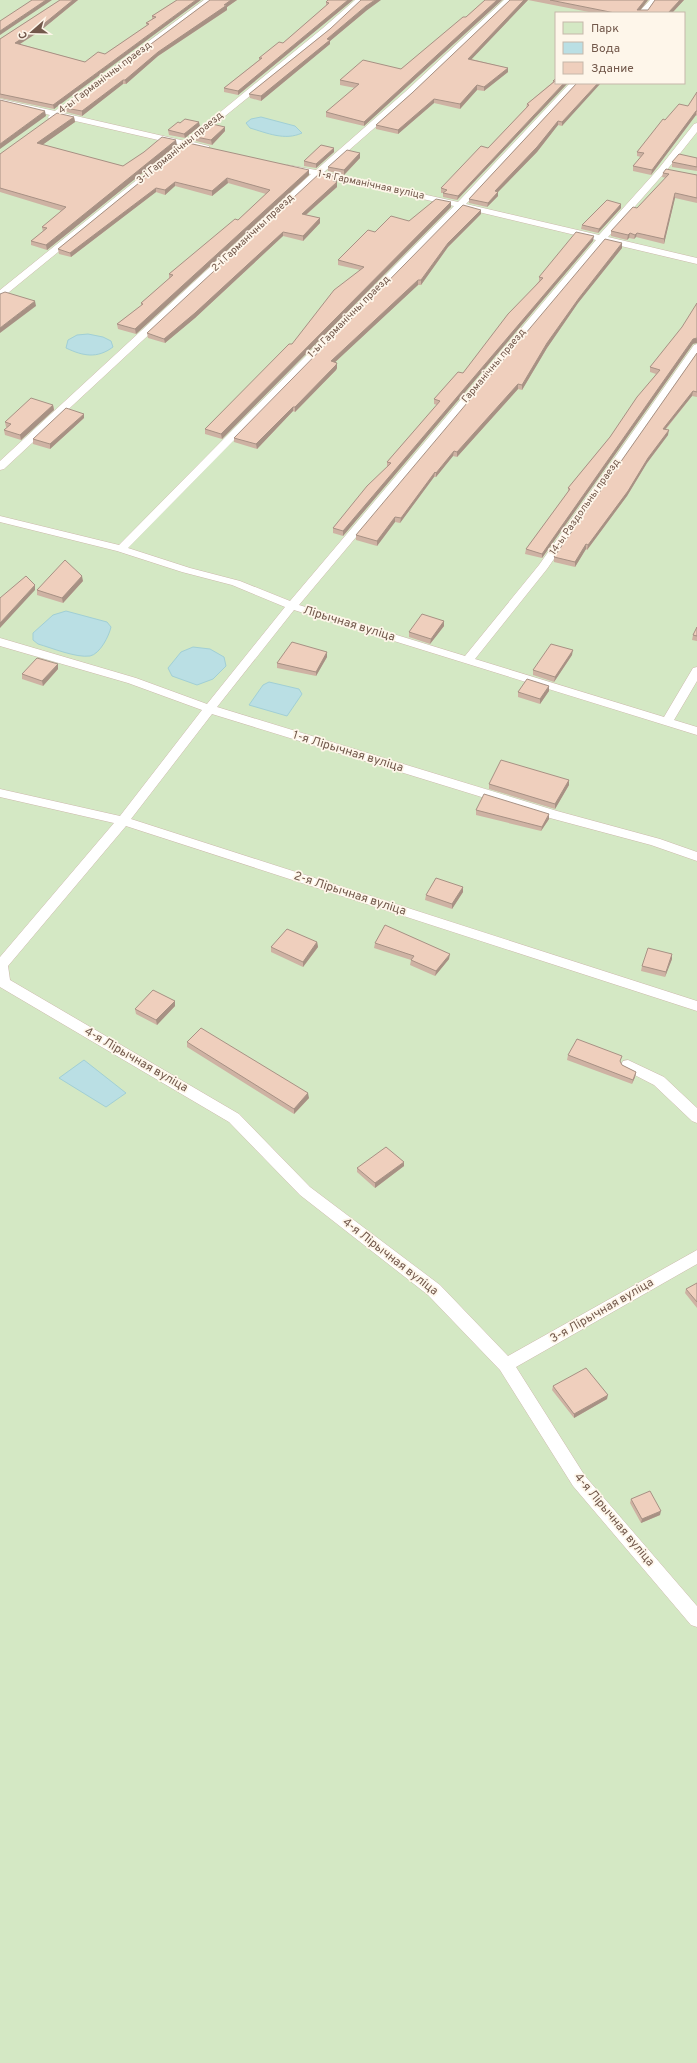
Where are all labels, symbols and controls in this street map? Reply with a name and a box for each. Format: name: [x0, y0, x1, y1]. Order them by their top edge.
north arrow: [12, 12, 52, 52]
legend: [555, 12, 685, 84]
text: Парк: [591, 21, 619, 37]
text: С: [16, 29, 31, 41]
street label: 4-ы Гарманічны праезд: [56, 39, 154, 117]
text: Вода: [591, 41, 620, 57]
text: Здание: [591, 61, 634, 77]
street label: 3-і Гарманічны праезд: [134, 109, 226, 187]
street label: 1-я Гарманічная вуліца: [317, 167, 425, 203]
street label: 2-і Гарманічны праезд: [209, 191, 297, 275]
street label: 1-ы Гарманічны праезд: [305, 273, 393, 361]
street label: Гарманічны праезд: [459, 326, 529, 406]
street label: 14-ы Раздольны праезд: [547, 456, 623, 558]
street label: Лірычная вуліца: [301, 602, 397, 646]
street label: 1-я Лірычная вуліца: [291, 728, 405, 776]
street label: 2-я Лірычная вуліца: [292, 868, 408, 920]
street label: 4-я Лірычная вуліца: [81, 1024, 191, 1096]
street label: 4-я Лірычная вуліца: [339, 1215, 441, 1299]
street label: 3-я Лірычная вуліца: [547, 1275, 657, 1347]
street label: 4-я Лірычная вуліца: [570, 1470, 658, 1570]

